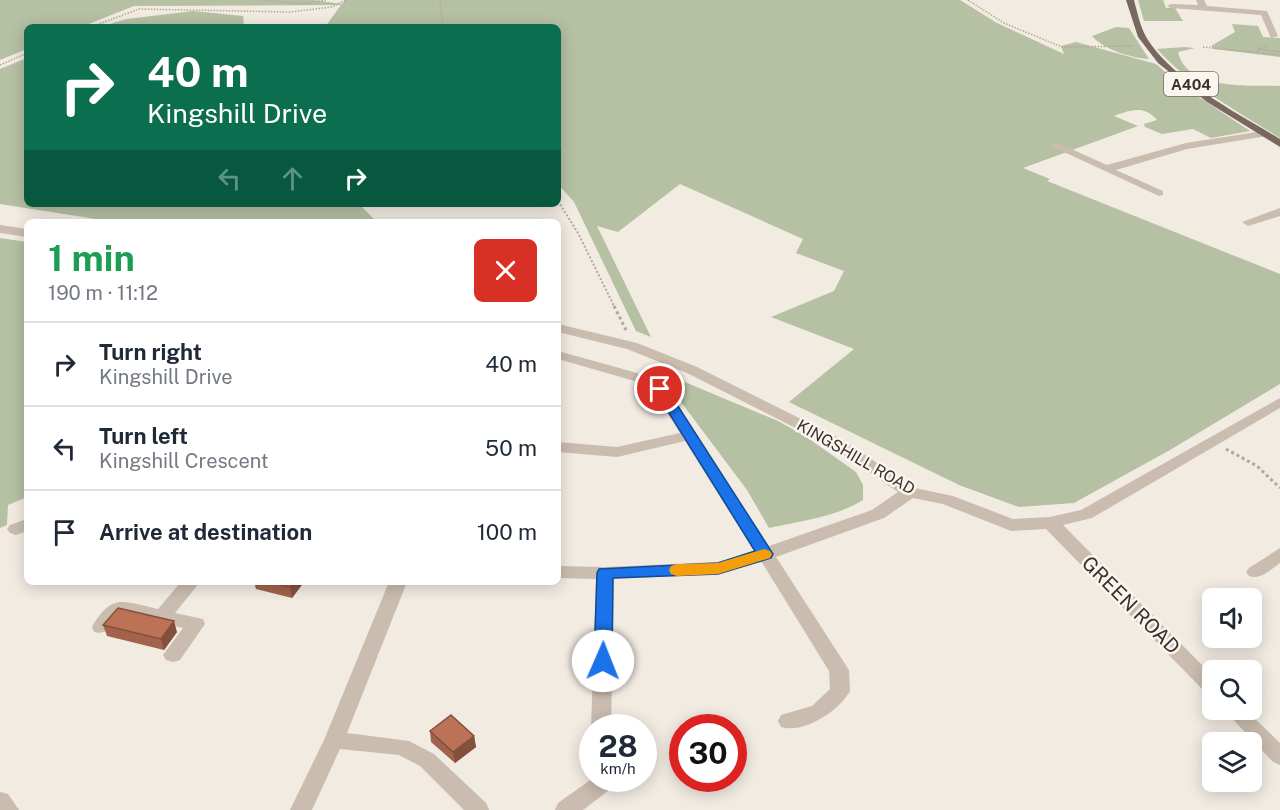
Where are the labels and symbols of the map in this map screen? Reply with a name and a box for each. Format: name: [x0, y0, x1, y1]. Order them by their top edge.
road number: A404: [1164, 72, 1218, 96]
pin: [634, 363, 685, 414]
street label: KINGSHILL ROAD: [794, 415, 918, 499]
street label: GREEN ROAD: [1077, 551, 1185, 659]
position arrow: [571, 629, 635, 693]
speed limit sign: 30: [669, 714, 747, 792]

